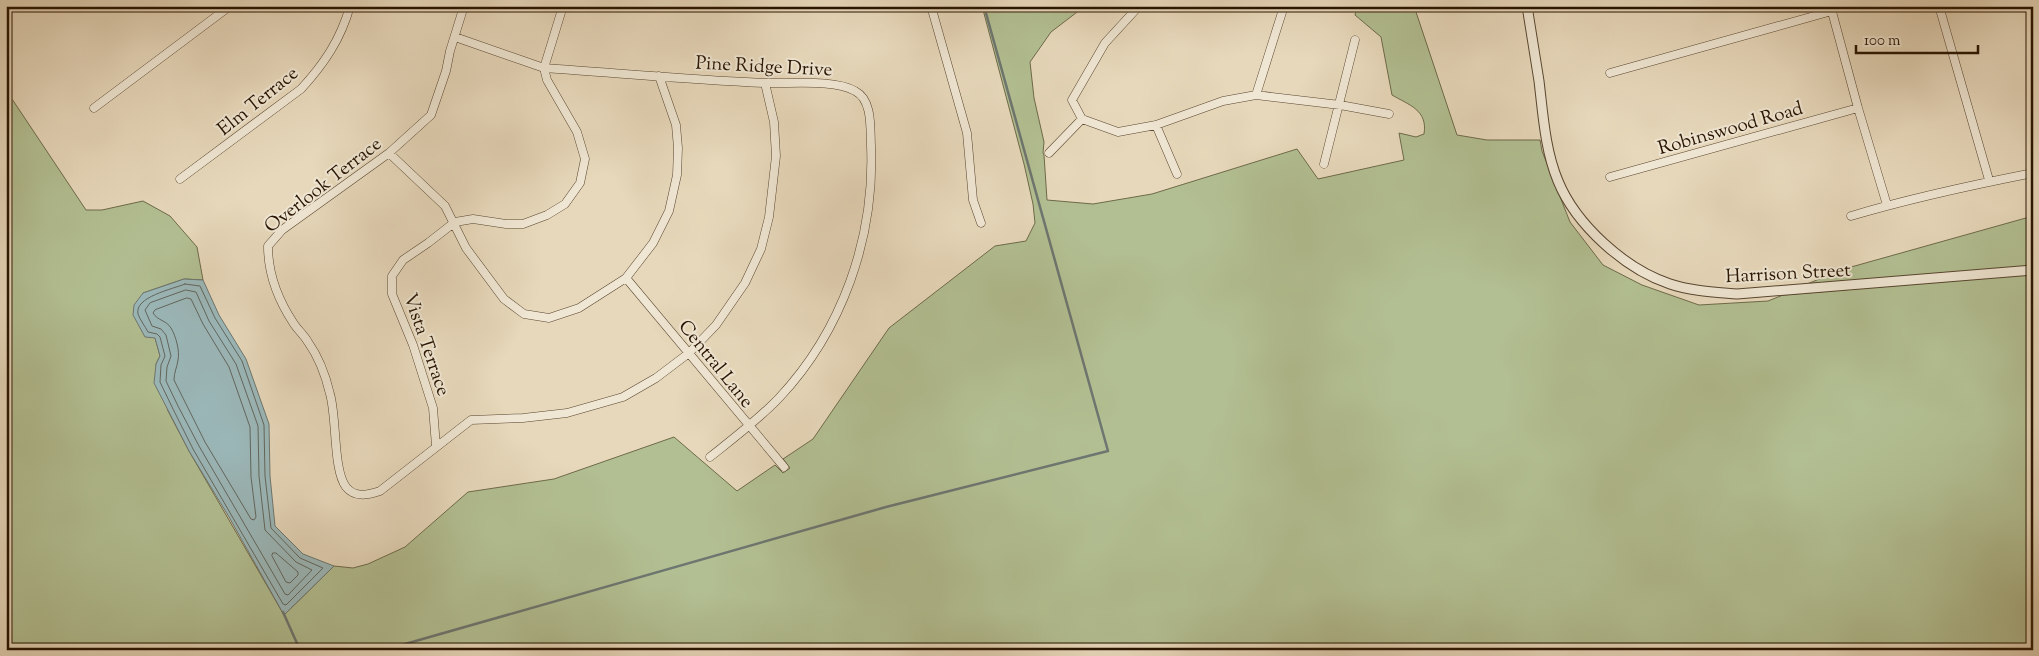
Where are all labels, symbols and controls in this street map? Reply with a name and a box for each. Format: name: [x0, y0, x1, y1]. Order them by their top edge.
scale bar: [1856, 22, 1979, 54]
text: 100 m: [1864, 31, 1901, 52]
street label: Pine Ridge Drive: [695, 50, 833, 85]
street label: Elm Terrace: [212, 61, 305, 143]
street label: Robinswood Road: [1655, 96, 1807, 163]
street label: Overlook Terrace: [259, 131, 388, 240]
street label: Harrison Street: [1725, 258, 1852, 291]
street label: Vista Terrace: [395, 290, 456, 400]
street label: Central Lane: [671, 315, 759, 415]

